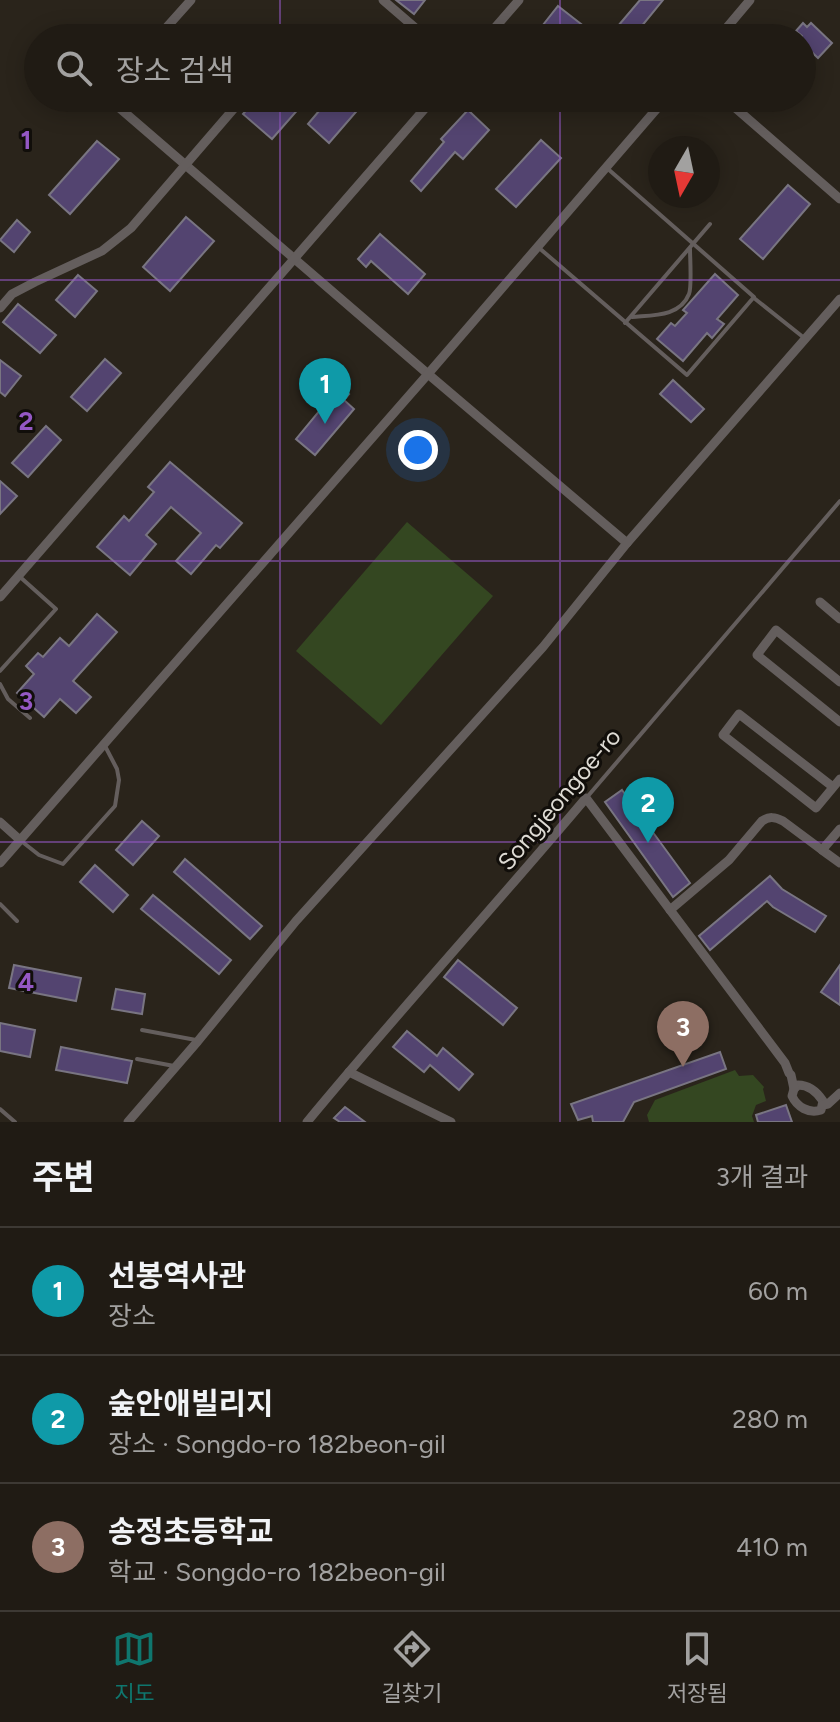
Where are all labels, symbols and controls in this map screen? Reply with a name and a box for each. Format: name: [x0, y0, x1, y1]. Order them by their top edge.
search box: [24, 24, 816, 112]
icon: search: [52, 46, 96, 90]
text: 장소 검색: [116, 52, 234, 89]
text: 1: [21, 124, 31, 156]
north arrow: [648, 136, 720, 208]
pin: 1: [299, 358, 351, 424]
text: 2: [18, 405, 34, 437]
your location: [398, 430, 438, 470]
text: 3: [19, 685, 33, 717]
street label: Songjeongoe-ro: [491, 722, 627, 876]
pin: 2: [622, 777, 674, 843]
text: 4: [18, 966, 34, 998]
pin: 3: [657, 1001, 709, 1067]
text: 주변: [32, 1157, 95, 1198]
text: 3개 결과: [716, 1161, 808, 1193]
text: 선봉역사관: [108, 1257, 246, 1294]
text: 1: [53, 1275, 63, 1307]
text: 60 m: [748, 1275, 808, 1307]
text: 장소: [108, 1300, 156, 1332]
text: 숲안애빌리지: [108, 1385, 274, 1422]
text: 2: [50, 1403, 66, 1435]
text: 280 m: [732, 1403, 808, 1435]
text: 장소 · Songdo-ro 182beon-gil: [108, 1428, 446, 1460]
text: 송정초등학교: [108, 1513, 274, 1550]
text: 3: [51, 1531, 65, 1563]
text: 410 m: [736, 1531, 808, 1563]
text: 학교 · Songdo-ro 182beon-gil: [108, 1556, 446, 1588]
tab: 지도: [112, 1627, 156, 1707]
tab: 길찾기: [381, 1627, 442, 1707]
tab: 저장됨: [667, 1627, 728, 1707]

